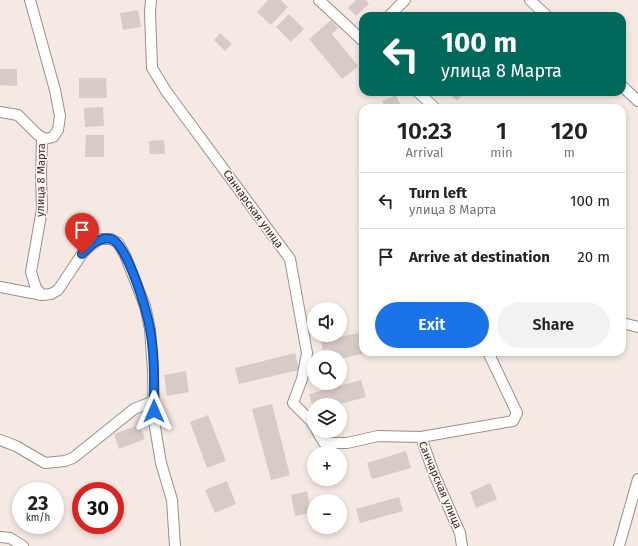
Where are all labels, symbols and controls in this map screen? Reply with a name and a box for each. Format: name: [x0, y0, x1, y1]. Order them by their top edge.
text: 100 m: [441, 26, 517, 59]
icon: left: [375, 28, 427, 80]
text: улица 8 Марта: [441, 60, 562, 82]
text: 10:23: [397, 117, 452, 145]
text: 1: [496, 117, 507, 145]
text: 120: [551, 117, 588, 145]
street label: улица 8 Марта: [34, 143, 48, 217]
text: Arrival: [406, 145, 444, 160]
text: min: [490, 145, 513, 160]
text: m: [564, 145, 575, 160]
street label: Санчарская улица: [220, 167, 286, 251]
text: Turn left: [409, 184, 467, 202]
icon: left: [375, 190, 397, 212]
text: 100 m: [570, 192, 610, 210]
text: улица 8 Марта: [409, 202, 496, 217]
pin: [65, 213, 99, 254]
icon: arrive: [71, 219, 93, 241]
icon: arrive: [375, 246, 397, 268]
text: Arrive at destination: [409, 248, 550, 266]
text: 20 m: [577, 248, 610, 266]
map controls: [307, 302, 347, 534]
button: sound: [307, 302, 347, 342]
button: Exit: [375, 302, 489, 348]
button: Share: [497, 302, 610, 348]
button: search: [307, 350, 347, 390]
position arrow: [133, 390, 175, 432]
button: layers: [307, 398, 347, 438]
street label: Санчарская улица: [416, 439, 464, 531]
button: +: [307, 446, 347, 486]
speed limit sign: 30: [72, 482, 124, 534]
text: 23: [28, 491, 48, 515]
button: −: [307, 494, 347, 534]
text: km/h: [26, 512, 50, 524]

